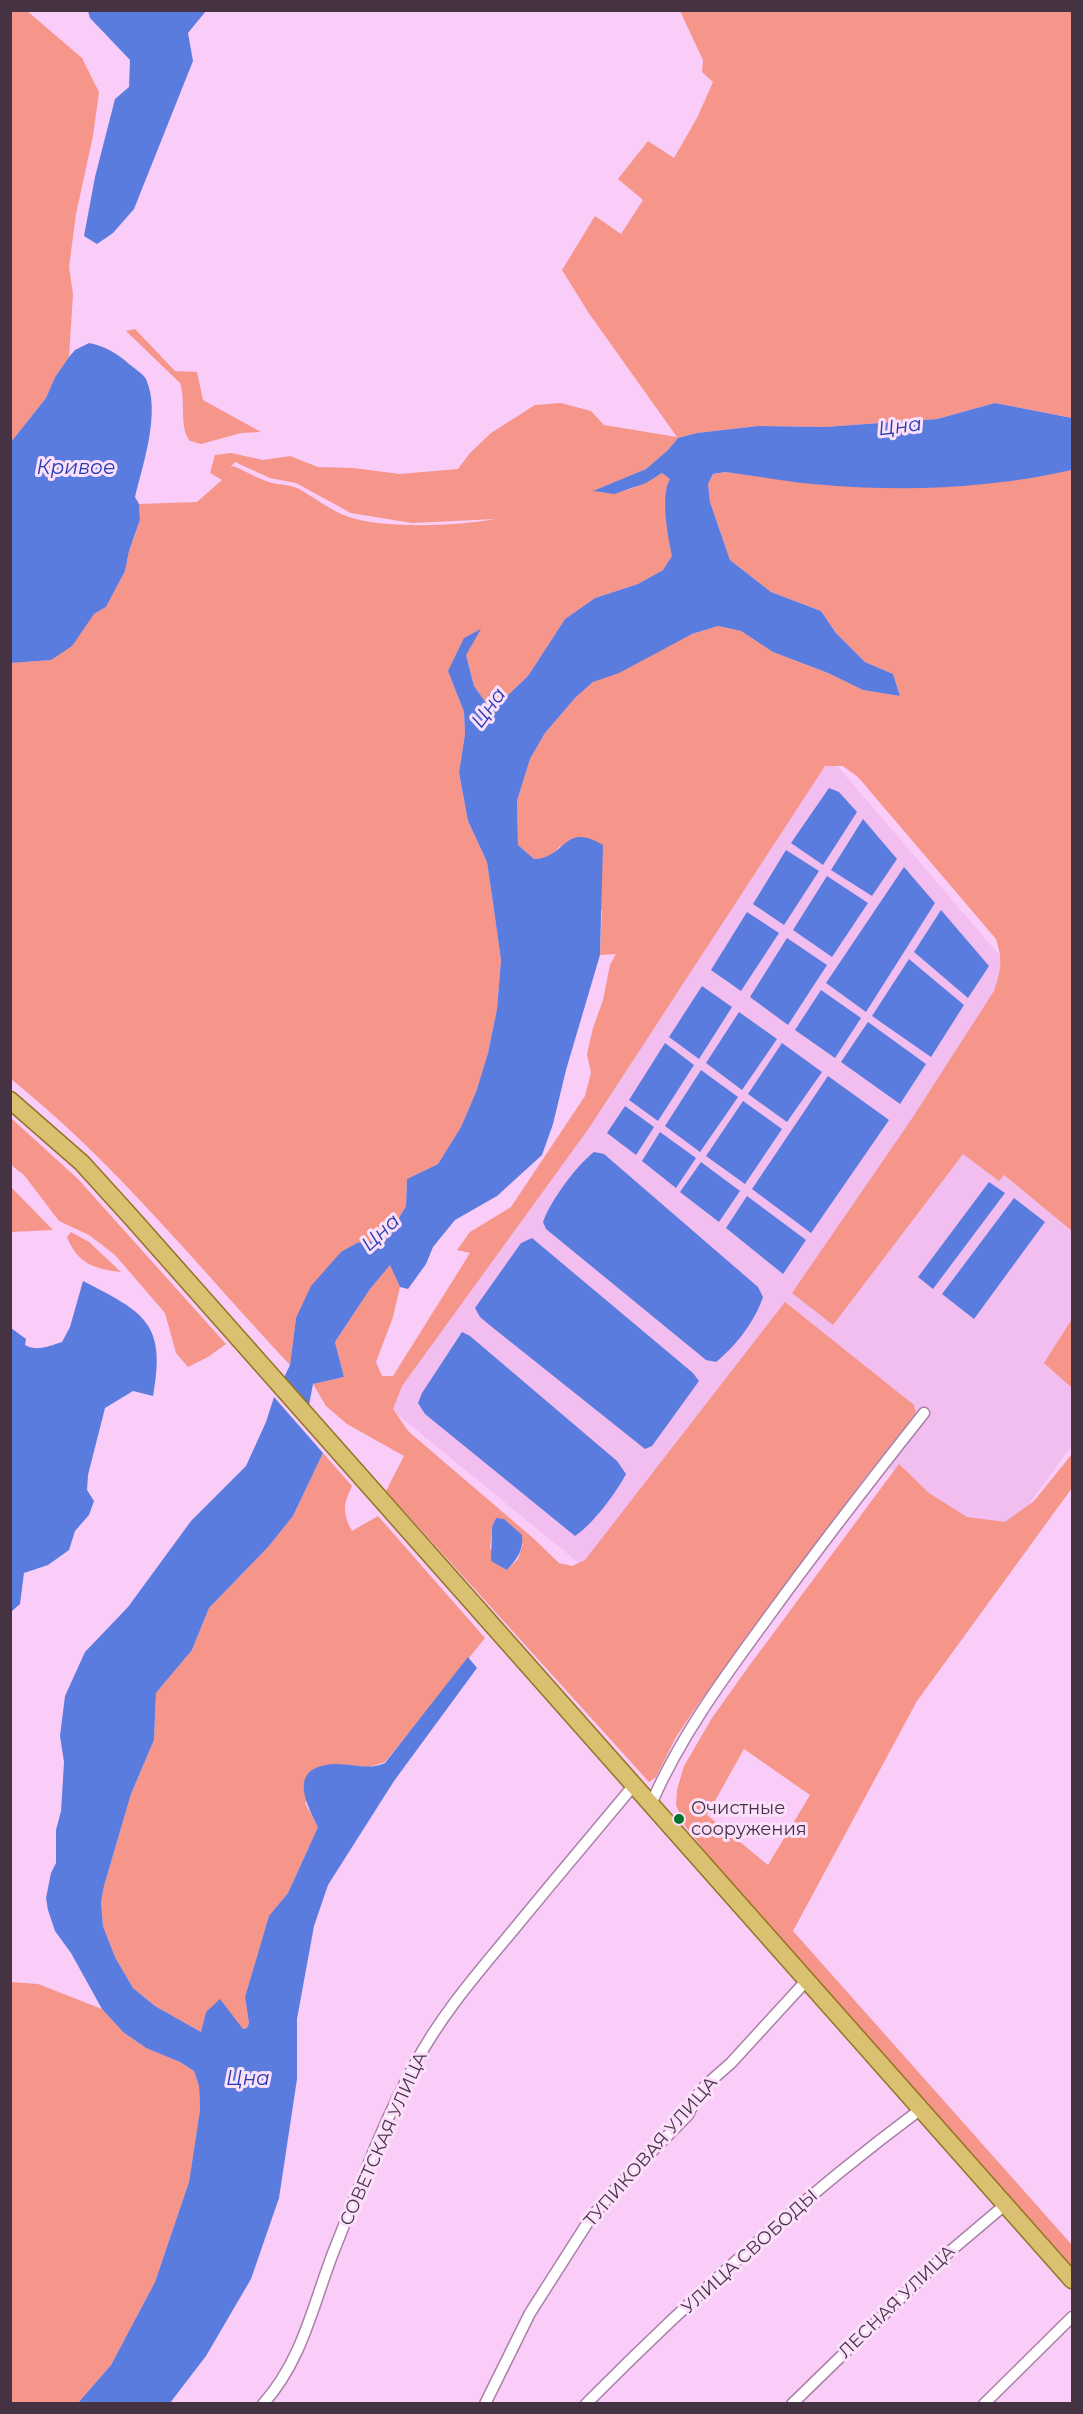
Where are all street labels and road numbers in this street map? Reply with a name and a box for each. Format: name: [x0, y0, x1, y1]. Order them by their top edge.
street label: СОВЕТСКАЯ УЛИЦА: [336, 2049, 432, 2229]
street label: ТУПИКОВАЯ УЛИЦА: [580, 2072, 722, 2232]
street label: УЛИЦА СВОБОДЫ: [678, 2185, 822, 2319]
street label: ЛЕСНАЯ УЛИЦА: [834, 2241, 960, 2363]

